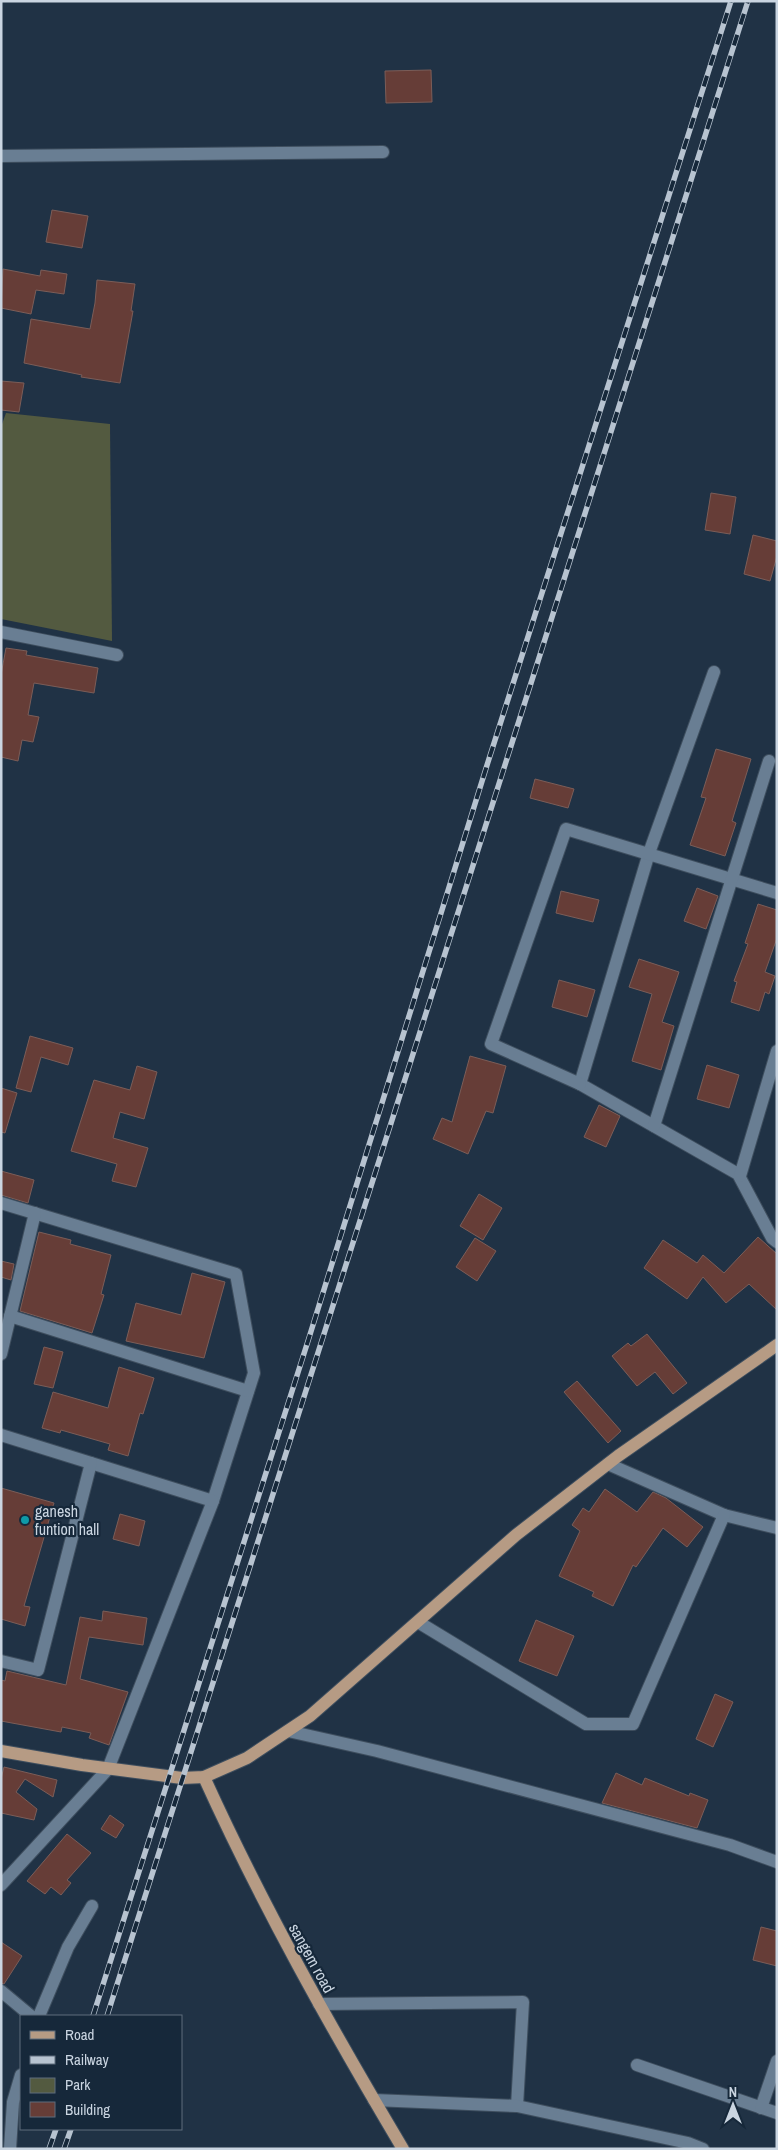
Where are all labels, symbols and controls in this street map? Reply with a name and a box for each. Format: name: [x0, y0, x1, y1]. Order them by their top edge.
place label: ganesh funtion hall: [35, 1500, 99, 1540]
marker: ganesh funtion hall: [19, 1514, 31, 1526]
street label: sangem road: [284, 1919, 340, 1997]
legend: [20, 2015, 182, 2130]
text: Road: [65, 2024, 94, 2045]
text: Railway: [65, 2049, 110, 2070]
text: Park: [65, 2074, 91, 2095]
north arrow: [708, 2080, 758, 2130]
text: N: [729, 2083, 737, 2101]
text: Building: [65, 2099, 110, 2120]

